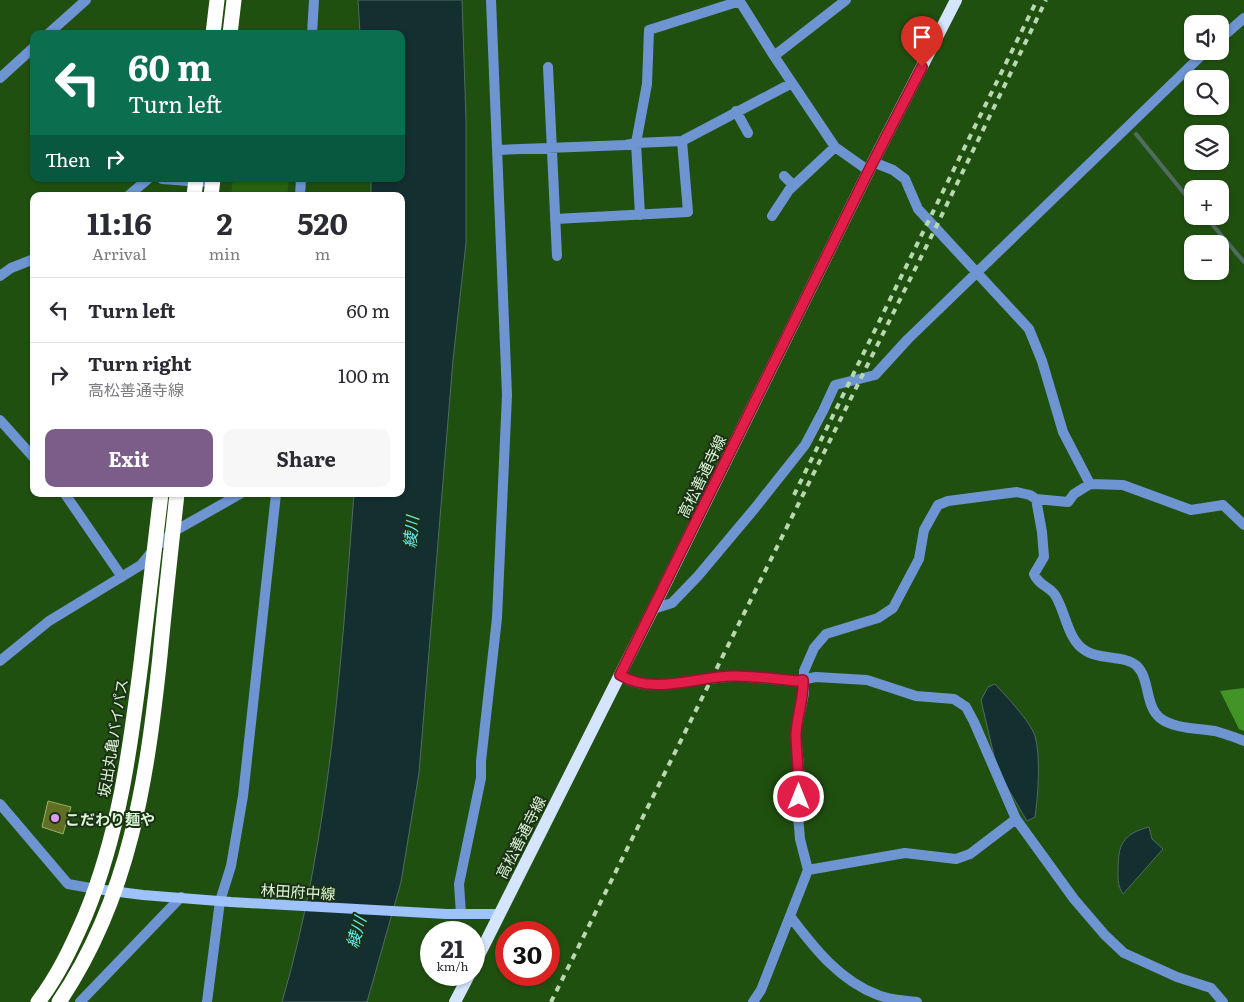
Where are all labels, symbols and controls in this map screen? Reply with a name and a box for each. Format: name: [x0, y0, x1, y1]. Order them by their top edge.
map controls: [1184, 15, 1229, 280]
button: sound: [1184, 15, 1229, 60]
pin: [901, 16, 943, 67]
icon: arrive: [908, 23, 936, 51]
text: 60 m: [128, 40, 212, 92]
icon: left: [45, 50, 110, 115]
button: search: [1184, 70, 1229, 115]
text: Turn left: [128, 87, 222, 120]
button: layers: [1184, 125, 1229, 170]
text: Then: [45, 145, 91, 173]
icon: right: [101, 145, 129, 173]
button: +: [1184, 180, 1229, 225]
text: 11:16: [87, 200, 152, 244]
text: 2: [216, 200, 233, 244]
text: 520: [297, 200, 348, 244]
button: −: [1184, 235, 1229, 280]
text: Arrival: [92, 241, 147, 265]
text: min: [209, 241, 240, 265]
text: m: [315, 241, 330, 265]
icon: left: [45, 296, 73, 324]
text: Turn left: [88, 296, 175, 324]
text: 60 m: [347, 296, 390, 324]
text: Turn right: [88, 349, 192, 377]
icon: right: [45, 361, 73, 389]
text: 100 m: [338, 361, 390, 389]
text: 高松善通寺線: [88, 377, 184, 401]
button: Exit: [45, 429, 213, 487]
button: Share: [223, 429, 390, 487]
street label: 高松善通寺線: [671, 431, 731, 521]
water label: 綾川: [397, 513, 424, 549]
street label: 坂出丸亀バイパス: [91, 677, 133, 799]
position arrow: [772, 770, 824, 822]
street label: 高松善通寺線: [489, 792, 551, 882]
place label: こだわり麺や: [65, 807, 155, 830]
marker: こだわり麺や: [49, 812, 61, 824]
street label: 林田府中線: [260, 878, 336, 904]
water label: 綾川: [339, 911, 371, 951]
speed limit sign: 30: [495, 921, 560, 986]
text: 21: [441, 929, 464, 966]
text: km/h: [437, 957, 468, 975]

